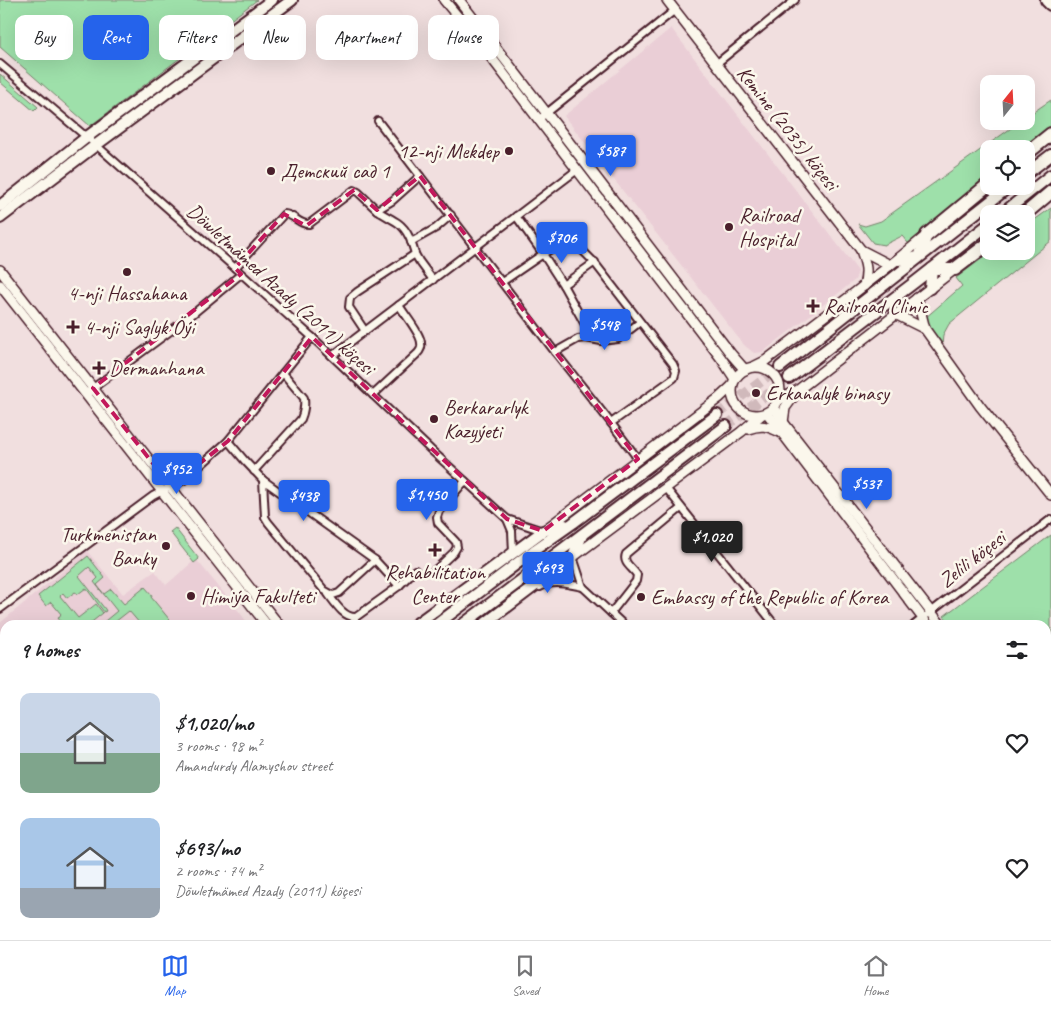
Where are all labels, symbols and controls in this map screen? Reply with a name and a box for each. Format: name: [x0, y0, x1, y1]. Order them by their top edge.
chip: Buy: [15, 15, 73, 60]
chip: Rent: [83, 15, 149, 60]
chip: Filters: [159, 15, 234, 60]
chip: New: [244, 15, 306, 60]
chip: Apartment: [316, 15, 418, 60]
chip: House: [428, 15, 499, 60]
street label: Kemine (2035) köçesi: [731, 61, 847, 198]
north arrow: [980, 75, 1035, 130]
map controls: [980, 75, 1035, 260]
pin: $587: [581, 134, 641, 177]
place label: 12-nji Mekdep: [398, 138, 500, 164]
button: locate: [980, 140, 1035, 195]
text: $587: [597, 141, 625, 161]
marker: 12-nji Mekdep: [503, 145, 515, 157]
place label: Детский сад 1: [281, 158, 391, 184]
marker: Детский сад 1: [265, 165, 277, 177]
street label: Döwletmämed Azady (2011) köçesi: [182, 198, 383, 382]
place label: Railroad Hospital: [739, 202, 802, 252]
button: layers: [980, 205, 1035, 260]
marker: Railroad Hospital: [723, 221, 735, 233]
pin: $706: [532, 222, 592, 264]
text: $706: [547, 228, 577, 248]
marker: 4-nji Hassahana: [121, 266, 133, 278]
place label: 4-nji Hassahana: [68, 280, 188, 306]
place label: Railroad Clinic: [824, 293, 929, 319]
marker: Railroad Clinic: [806, 299, 820, 313]
pin: $548: [575, 308, 635, 351]
place label: 4-nji Saglyk Öýi: [84, 314, 197, 340]
text: $548: [591, 315, 619, 335]
marker: 4-nji Saglyk Öýi: [66, 320, 80, 334]
place label: Dermanhana: [109, 355, 205, 381]
marker: Dermanhana: [93, 362, 105, 374]
place label: Erkanalyk binasy: [766, 380, 891, 406]
marker: Erkanalyk binasy: [750, 387, 762, 399]
place label: Berkararlyk Kazyýeti: [444, 394, 530, 444]
marker: Berkararlyk Kazyýeti: [428, 413, 440, 425]
pin: $952: [147, 452, 207, 495]
text: $952: [163, 459, 191, 479]
pin: $537: [837, 468, 897, 510]
text: $537: [853, 474, 881, 494]
pin: $1,450: [386, 478, 468, 521]
pin: $438: [274, 480, 334, 522]
text: $1,450: [408, 485, 446, 505]
text: $438: [290, 486, 318, 506]
pin: $1,020: [671, 520, 753, 563]
place label: Turkmenistan Banky: [61, 521, 158, 571]
street label: Zelili köçesi: [933, 523, 1013, 593]
text: $1,020: [692, 527, 732, 547]
marker: Turkmenistan Banky: [160, 540, 172, 552]
marker: Rehabilitation Center: [428, 543, 442, 557]
pin: $693: [518, 552, 578, 594]
text: $693: [534, 558, 562, 578]
place label: Rehabilitation Center: [385, 559, 486, 609]
place label: Himiýa Fakulteti: [201, 583, 318, 609]
place label: Embassy of the Republic of Korea: [651, 584, 890, 610]
marker: Himiýa Fakulteti: [185, 590, 197, 602]
marker: Embassy of the Republic of Korea: [635, 591, 647, 603]
icon: filters: [1003, 636, 1031, 664]
text: 9 homes: [20, 637, 79, 663]
text: $1,020/mo: [175, 710, 253, 736]
icon: home: [60, 713, 120, 773]
icon: heart: [1003, 729, 1031, 757]
text: 3 rooms · 98 m²: [175, 736, 261, 756]
text: Amandurdy Alamyshov street: [175, 756, 333, 776]
text: $693/mo: [175, 835, 240, 861]
icon: home: [60, 838, 120, 898]
icon: heart: [1003, 854, 1031, 882]
text: 2 rooms · 74 m²: [175, 861, 261, 881]
text: Döwletmämed Azady (2011) köçesi: [175, 881, 361, 901]
tab: Map: [161, 952, 189, 999]
tab: Saved: [511, 952, 539, 999]
tab: Home: [862, 952, 890, 999]

